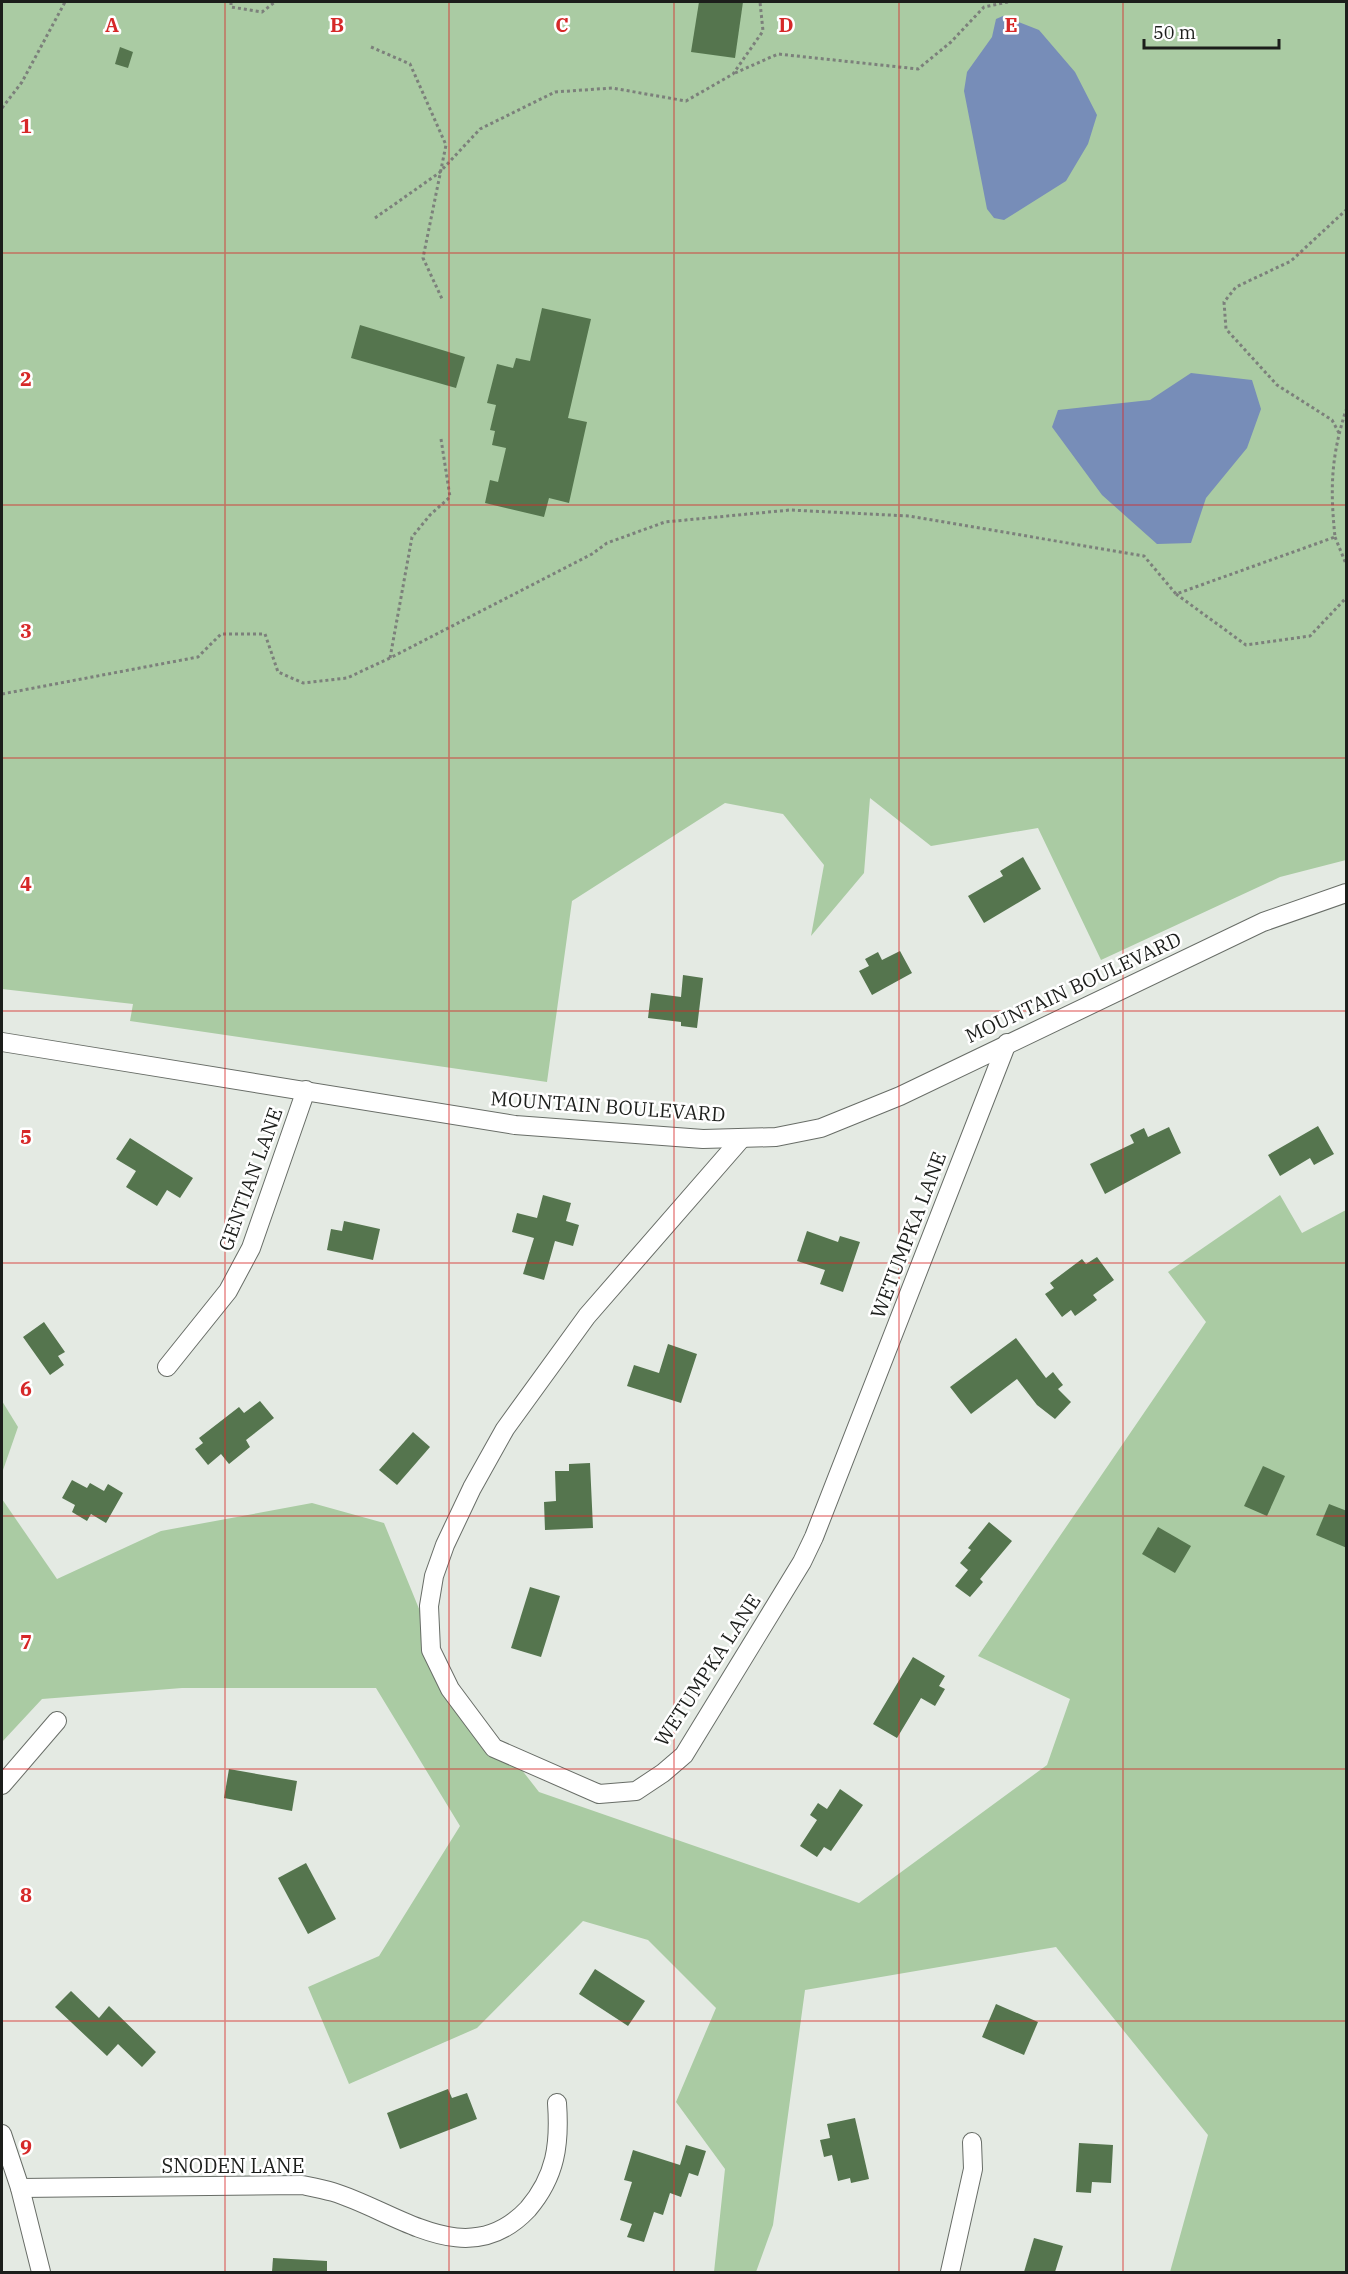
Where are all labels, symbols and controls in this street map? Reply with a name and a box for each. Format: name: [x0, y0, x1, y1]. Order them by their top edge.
text: A: [105, 11, 119, 38]
text: B: [330, 11, 344, 38]
text: C: [555, 11, 569, 38]
text: D: [778, 11, 794, 38]
text: E: [1004, 11, 1018, 38]
scale bar: [1144, 12, 1279, 50]
text: 50 m: [1153, 21, 1196, 44]
text: 1: [20, 112, 32, 139]
text: 2: [20, 365, 32, 392]
text: 3: [20, 617, 32, 644]
text: 4: [20, 870, 32, 897]
street label: MOUNTAIN BOULEVARD: [961, 925, 1185, 1049]
street label: MOUNTAIN BOULEVARD: [490, 1084, 726, 1128]
street label: GENTIAN LANE: [212, 1103, 288, 1255]
text: 5: [20, 1123, 32, 1150]
street label: WETUMPKA LANE: [864, 1148, 952, 1322]
text: 6: [20, 1375, 32, 1402]
street label: WETUMPKA LANE: [648, 1589, 766, 1751]
text: 7: [20, 1628, 32, 1655]
text: 8: [20, 1881, 32, 1908]
text: 9: [20, 2133, 32, 2160]
street label: SNODEN LANE: [162, 2152, 304, 2179]

